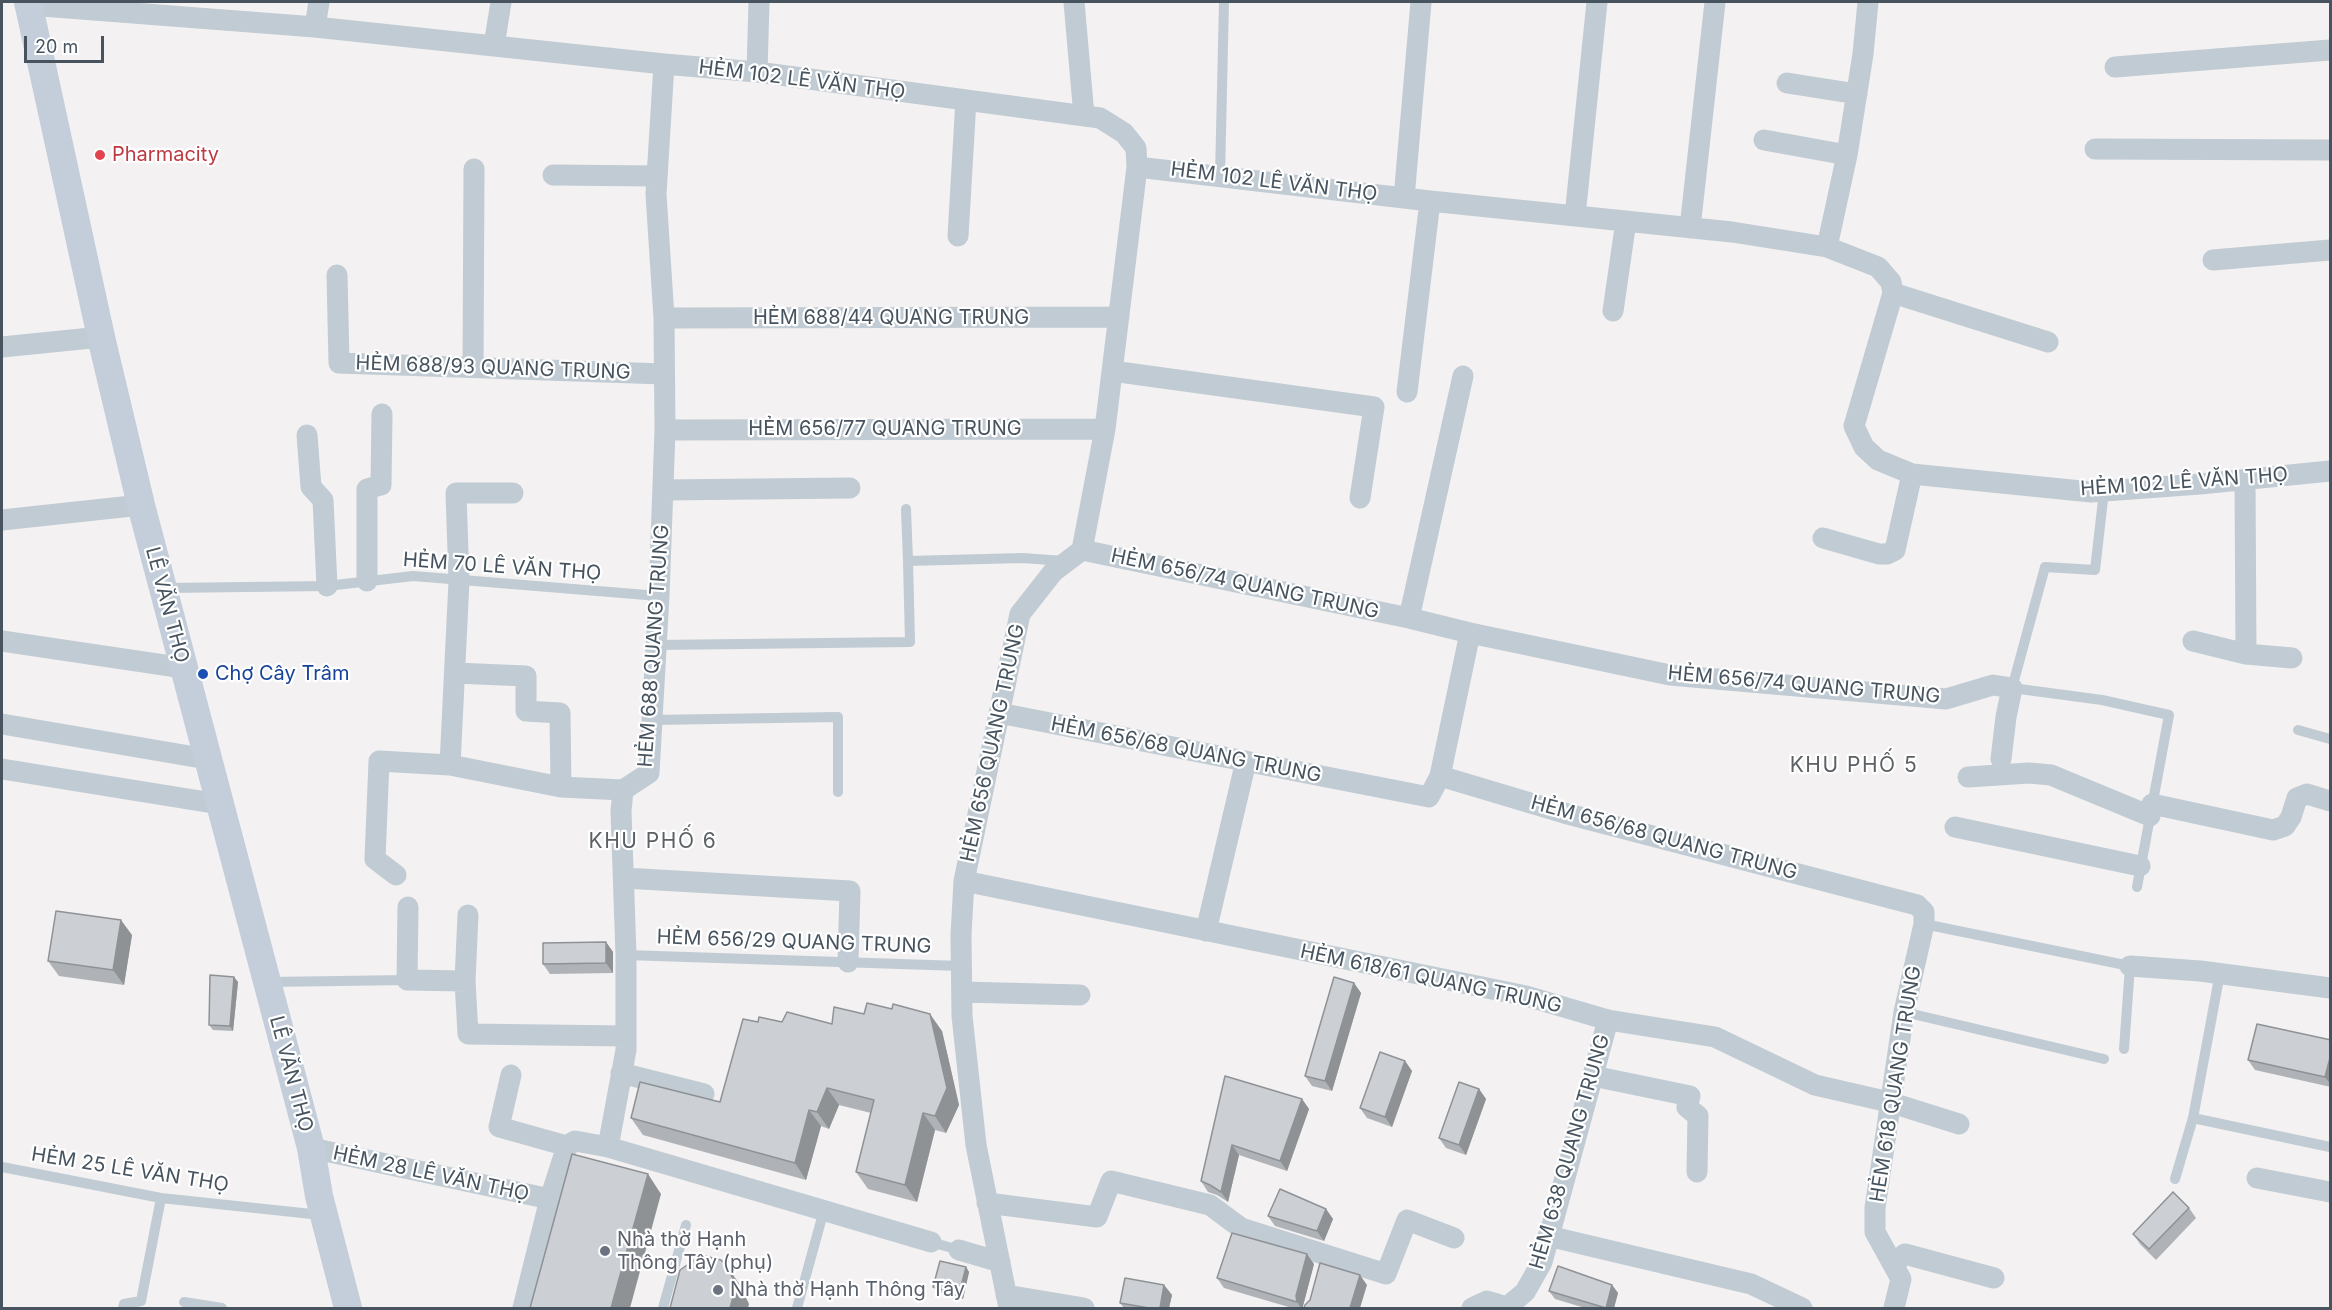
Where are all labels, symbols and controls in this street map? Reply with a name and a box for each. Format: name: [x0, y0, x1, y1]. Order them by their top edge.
scale bar: [27, 24, 106, 62]
text: 20 m: [35, 36, 78, 57]
street label: HẺM 102 LÊ VĂN THỌ: [697, 55, 907, 105]
place label: Pharmacity: [112, 143, 219, 167]
marker: Pharmacity: [93, 148, 107, 162]
street label: HẺM 102 LÊ VĂN THỌ: [1169, 157, 1379, 207]
street label: HẺM 688/44 QUANG TRUNG: [753, 306, 1029, 330]
street label: HẺM 688/93 QUANG TRUNG: [355, 351, 631, 385]
street label: HẺM 656/77 QUANG TRUNG: [748, 417, 1022, 441]
street label: HẺM 102 LÊ VĂN THỌ: [2079, 463, 2289, 501]
street label: HẺM 688 QUANG TRUNG: [634, 524, 674, 768]
street label: LÊ VĂN THỌ: [140, 544, 194, 666]
street label: HẺM 656/74 QUANG TRUNG: [1109, 544, 1381, 624]
street label: HẺM 70 LÊ VĂN THỌ: [402, 548, 602, 586]
street label: HẺM 656 QUANG TRUNG: [956, 622, 1030, 864]
street label: HẺM 656/74 QUANG TRUNG: [1667, 661, 1941, 709]
place label: Chợ Cây Trâm: [215, 662, 349, 686]
marker: Chợ Cây Trâm: [196, 667, 210, 681]
street label: HẺM 656/68 QUANG TRUNG: [1049, 712, 1323, 788]
district label: KHU PHỐ 5: [1790, 753, 1918, 779]
street label: HẺM 656/68 QUANG TRUNG: [1528, 791, 1800, 885]
district label: KHU PHỐ 6: [589, 829, 717, 855]
street label: HẺM 656/29 QUANG TRUNG: [656, 925, 932, 959]
street label: HẺM 618/61 QUANG TRUNG: [1298, 940, 1564, 1018]
street label: HẺM 618 QUANG TRUNG: [1865, 964, 1927, 1204]
street label: LÊ VĂN THỌ: [264, 1013, 318, 1135]
street label: HẺM 638 QUANG TRUNG: [1525, 1032, 1615, 1272]
street label: HẺM 28 LÊ VĂN THỌ: [331, 1142, 531, 1206]
street label: HẺM 25 LÊ VĂN THỌ: [30, 1143, 230, 1197]
place label: Nhà thờ Hạnh Thông Tây (phụ): [617, 1228, 773, 1275]
marker: Nhà thờ Hạnh Thông Tây (phụ): [598, 1244, 612, 1258]
place label: Nhà thờ Hạnh Thông Tây: [730, 1278, 965, 1302]
marker: Nhà thờ Hạnh Thông Tây: [711, 1283, 725, 1297]

